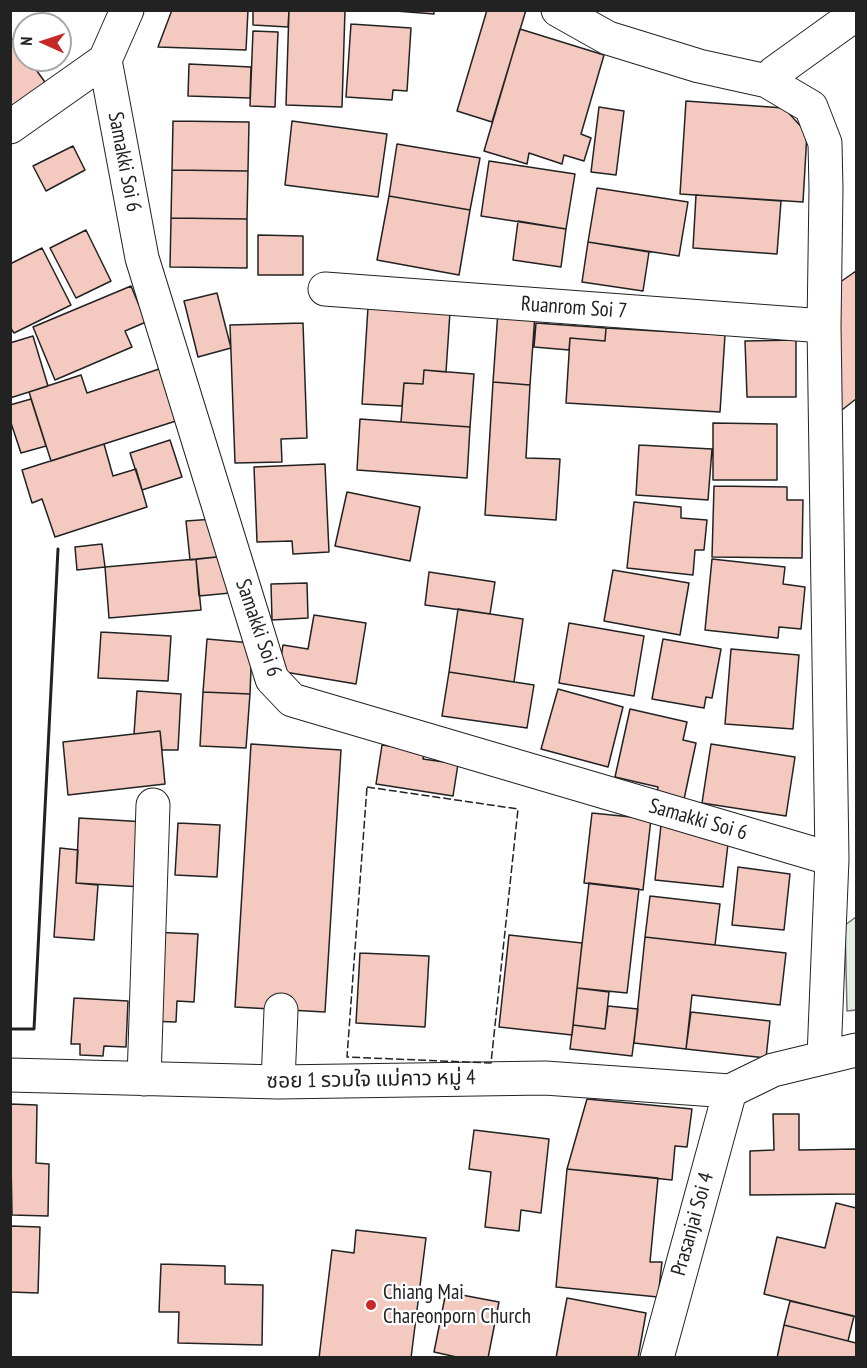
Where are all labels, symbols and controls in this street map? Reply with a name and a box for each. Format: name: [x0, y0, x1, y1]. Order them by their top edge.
north arrow: [12, 12, 72, 72]
text: N: [16, 36, 36, 46]
street label: Samakki Soi 6: [102, 110, 146, 214]
street label: Ruanrom Soi 7: [520, 292, 628, 324]
street label: Samakki Soi 6: [230, 576, 286, 680]
street label: Samakki Soi 6: [646, 794, 750, 846]
street label: ซอย 1 รวมใจ แม่คาว หมู่ 4: [266, 1066, 476, 1094]
street label: Prasanjai Soi 4: [666, 1169, 720, 1279]
place label: Chiang Mai Chareonporn Church: [383, 1280, 531, 1330]
marker: Chiang Mai Chareonporn Church: [364, 1298, 378, 1312]

